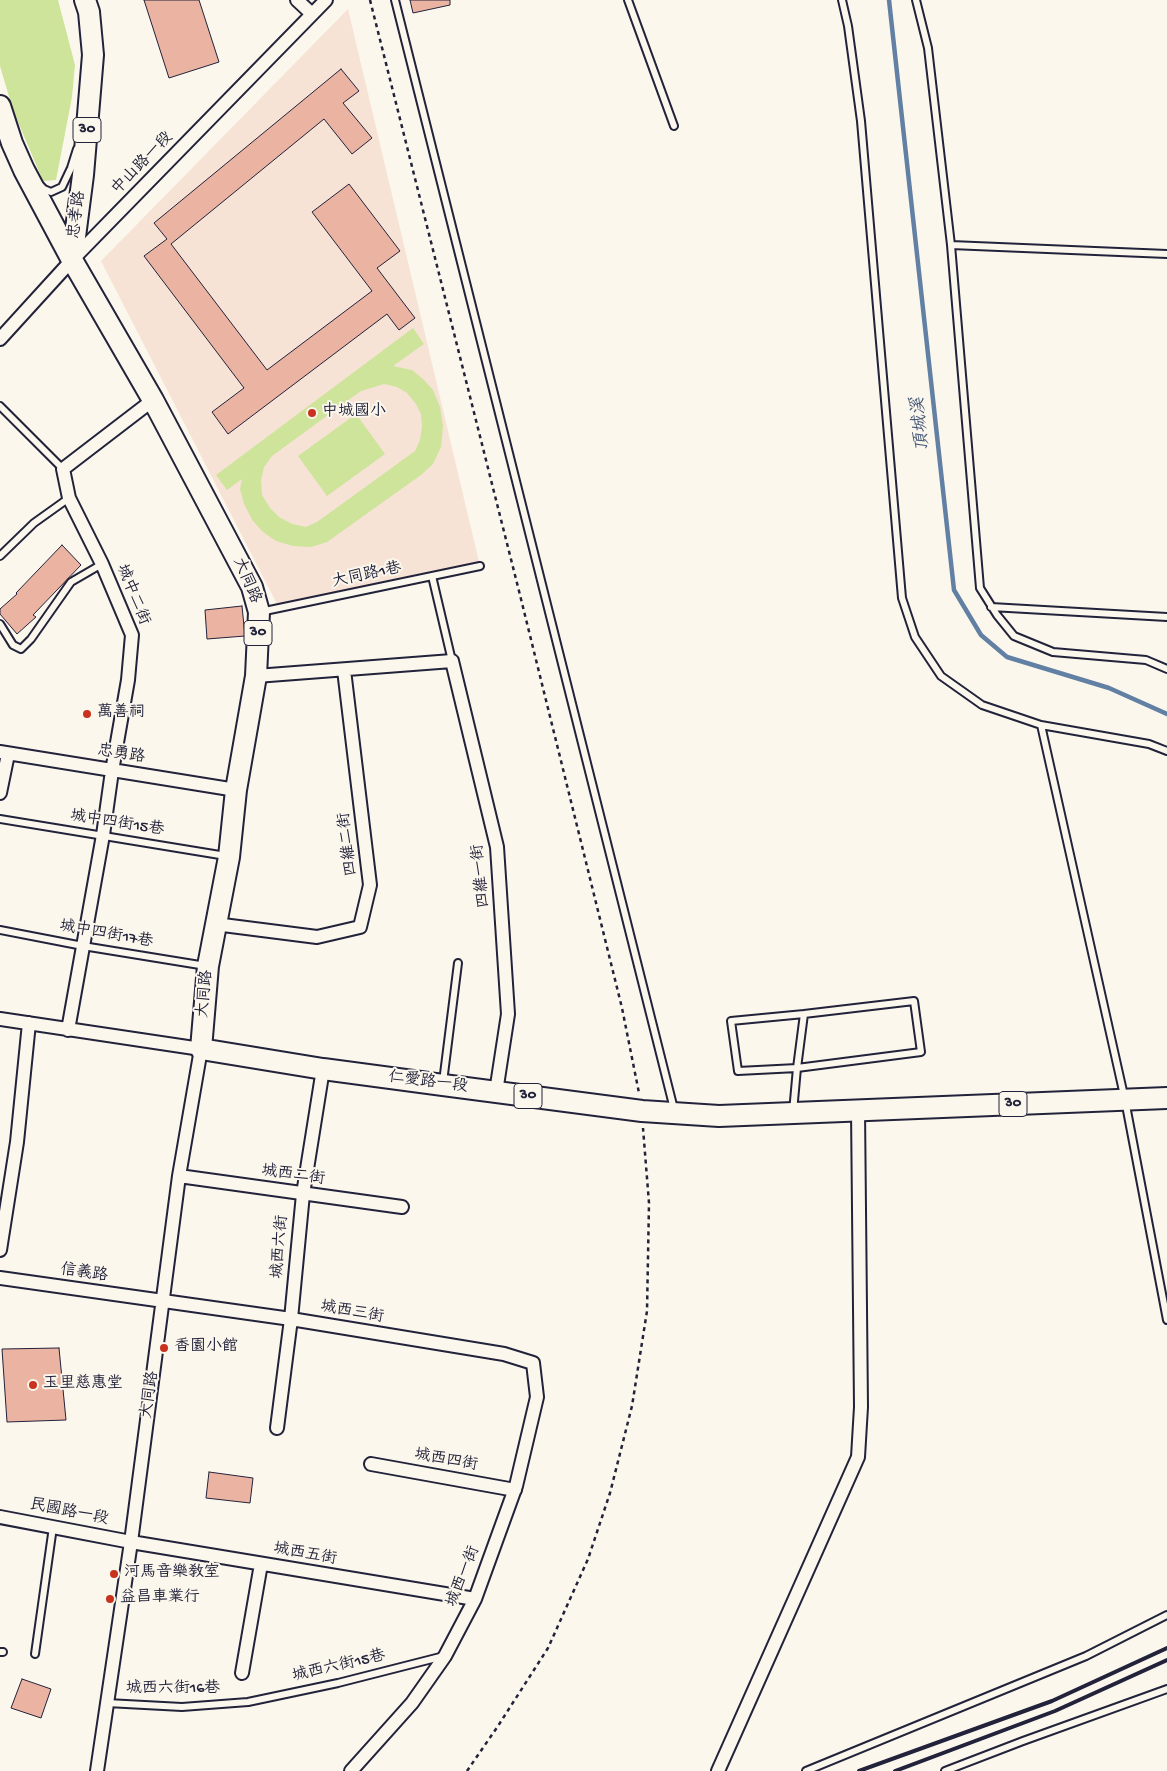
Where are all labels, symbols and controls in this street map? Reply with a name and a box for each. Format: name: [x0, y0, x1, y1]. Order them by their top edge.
road number: 30: [73, 118, 101, 142]
street label: 中山路一段: [108, 129, 178, 199]
street label: 忠孝路: [66, 190, 90, 240]
water label: 頂城溪: [908, 396, 936, 452]
place label: 中城國小: [322, 403, 386, 423]
marker: 中城國小: [306, 407, 318, 419]
street label: 大同路: [228, 555, 264, 607]
street label: 大同路1巷: [331, 559, 403, 593]
street label: 城中二街: [111, 562, 153, 628]
road number: 30: [244, 620, 272, 646]
place label: 萬善祠: [97, 704, 145, 724]
marker: 萬善祠: [81, 708, 93, 720]
street label: 忠勇路: [96, 742, 146, 768]
street label: 城中四街15巷: [69, 807, 165, 841]
street label: 四維二街: [336, 811, 362, 877]
street label: 四維一街: [469, 843, 495, 909]
street label: 城中四街17巷: [58, 917, 154, 953]
street label: 大同路: [194, 969, 218, 1019]
street label: 仁愛路一段: [387, 1069, 469, 1097]
road number: 30: [514, 1084, 542, 1108]
road number: 30: [999, 1092, 1027, 1116]
street label: 城西二街: [260, 1162, 326, 1190]
street label: 城西六街: [269, 1214, 293, 1280]
street label: 信義路: [59, 1261, 109, 1287]
street label: 城西三街: [319, 1298, 385, 1328]
place label: 香園小館: [174, 1338, 238, 1358]
marker: 香園小館: [158, 1342, 170, 1354]
street label: 大同路: [138, 1370, 164, 1420]
place label: 玉里慈惠堂: [43, 1375, 123, 1395]
marker: 玉里慈惠堂: [27, 1379, 39, 1391]
street label: 城西四街: [413, 1446, 479, 1476]
street label: 民國路一段: [28, 1496, 110, 1530]
street label: 城西五街: [272, 1540, 338, 1570]
street label: 城西一街: [443, 1544, 485, 1610]
place label: 河馬音樂教室: [124, 1564, 220, 1584]
marker: 河馬音樂教室: [108, 1568, 120, 1580]
place label: 益昌車業行: [120, 1589, 200, 1609]
marker: 益昌車業行: [104, 1593, 116, 1605]
street label: 城西六街15巷: [291, 1647, 387, 1687]
street label: 城西六街16巷: [126, 1680, 220, 1700]

